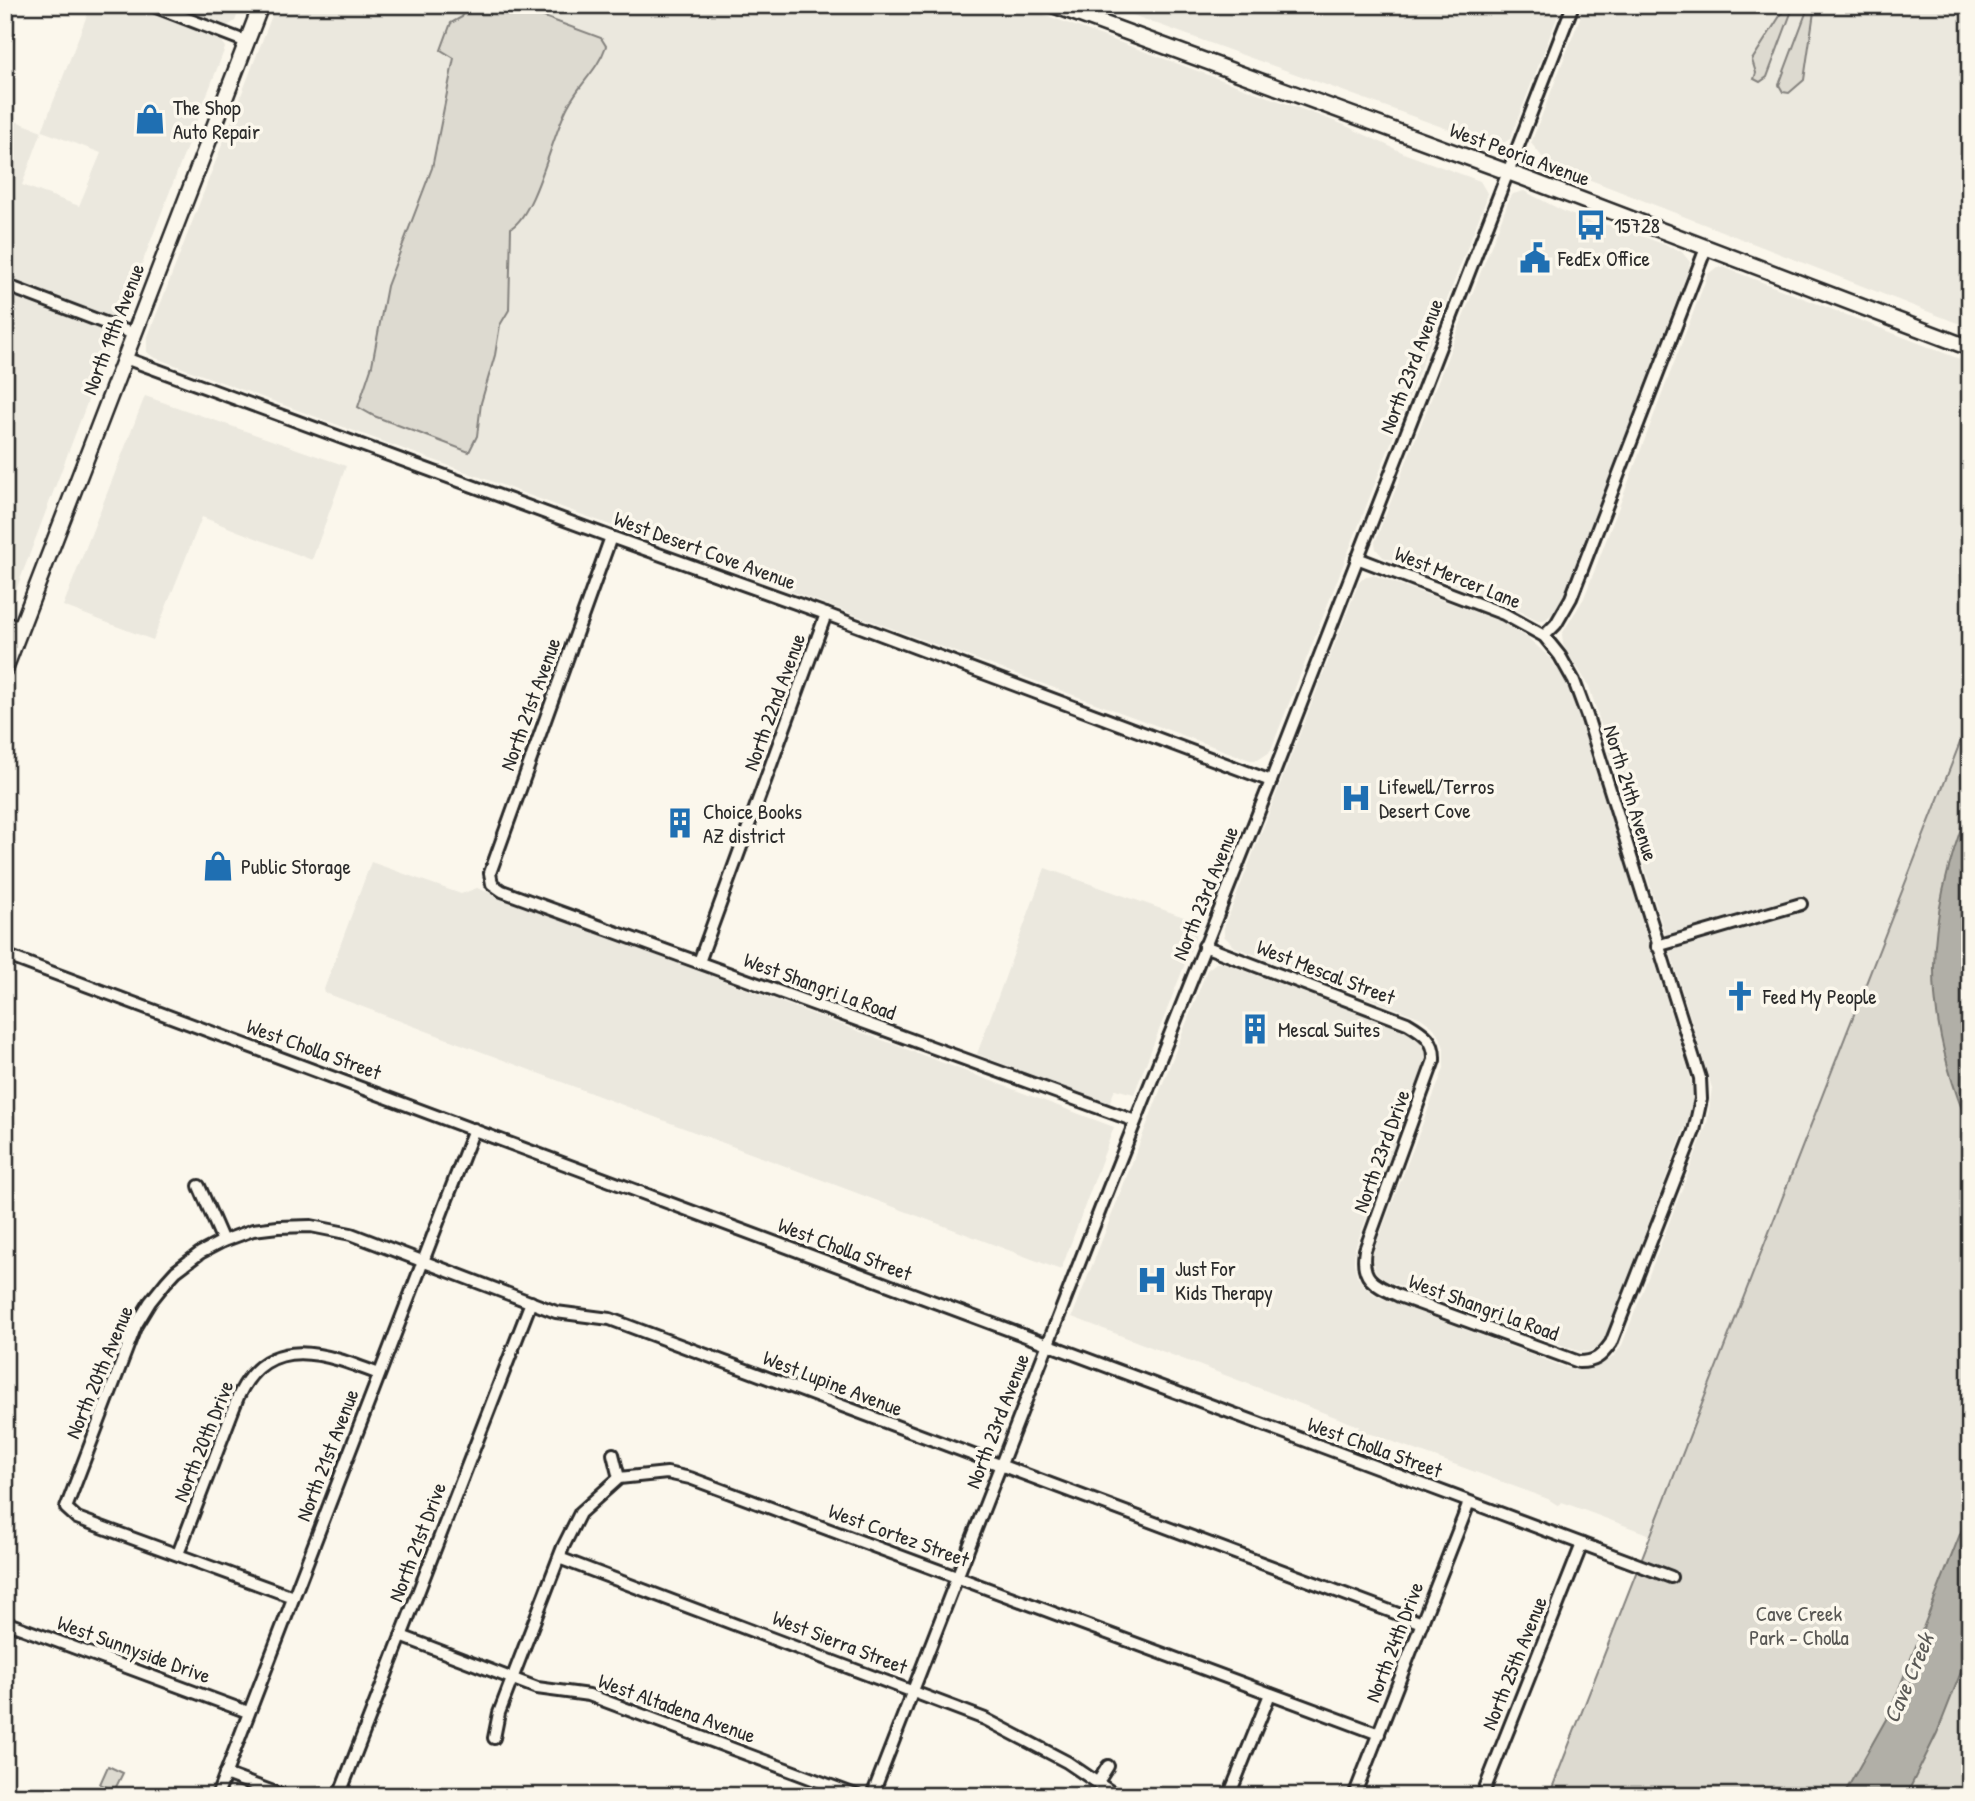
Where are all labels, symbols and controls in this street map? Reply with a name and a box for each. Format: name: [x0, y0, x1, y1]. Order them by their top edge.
place label: The Shop Auto Repair: [173, 93, 260, 146]
shop icon: The Shop Auto Repair: [133, 102, 167, 136]
street label: West Peoria Avenue: [1446, 115, 1594, 193]
bus stop icon: 15728: [1574, 208, 1608, 242]
place label: 15728: [1614, 211, 1660, 240]
public building icon: FedEx Office: [1518, 241, 1552, 275]
place label: FedEx Office: [1557, 244, 1650, 273]
street label: North 19th Avenue: [75, 259, 151, 399]
street label: North 23rd Avenue: [1372, 294, 1450, 438]
street label: West Desert Cove Avenue: [610, 504, 800, 596]
street label: West Mercer Lane: [1391, 539, 1525, 615]
street label: North 22nd Avenue: [736, 629, 812, 775]
street label: North 21st Avenue: [493, 634, 567, 774]
street label: North 24th Avenue: [1597, 722, 1665, 864]
place label: Lifewell/Terros Desert Cove: [1379, 772, 1494, 825]
hospital icon: Lifewell/Terros Desert Cove: [1339, 781, 1373, 815]
place label: Choice Books AZ district: [703, 797, 802, 850]
building icon: Choice Books AZ district: [663, 806, 697, 840]
street label: North 23rd Avenue: [1165, 822, 1245, 964]
shop icon: Public Storage: [201, 849, 235, 883]
place label: Public Storage: [241, 852, 351, 881]
street label: West Mescal Street: [1253, 932, 1400, 1012]
street label: West Shangri La Road: [740, 945, 900, 1027]
church icon: Feed My People: [1723, 979, 1757, 1013]
place label: Feed My People: [1762, 982, 1877, 1011]
street label: West Cholla Street: [243, 1011, 386, 1087]
building icon: Mescal Suites: [1238, 1012, 1272, 1046]
place label: Mescal Suites: [1278, 1015, 1380, 1044]
street label: North 23rd Drive: [1345, 1086, 1417, 1216]
street label: West Cholla Street: [774, 1210, 917, 1288]
place label: Just For Kids Therapy: [1175, 1254, 1273, 1307]
hospital icon: Just For Kids Therapy: [1135, 1263, 1169, 1297]
street label: West Shangri la Road: [1405, 1266, 1563, 1348]
street label: North 20th Avenue: [58, 1301, 140, 1443]
street label: West Lupine Avenue: [759, 1343, 907, 1423]
street label: North 23rd Avenue: [958, 1349, 1036, 1493]
street label: North 20th Drive: [166, 1376, 240, 1506]
street label: North 21st Avenue: [288, 1385, 366, 1525]
street label: West Cholla Street: [1304, 1409, 1447, 1485]
street label: North 21st Drive: [381, 1478, 453, 1606]
street label: West Cortez Street: [825, 1496, 974, 1574]
street label: North 24th Drive: [1358, 1578, 1430, 1706]
street label: North 25th Avenue: [1474, 1592, 1554, 1734]
park label: Cave Creek Park - Cholla: [1749, 1599, 1849, 1652]
street label: West Sierra Street: [768, 1603, 912, 1681]
street label: West Sunnyside Drive: [53, 1608, 215, 1690]
water label: Cave Creek: [1875, 1626, 1942, 1728]
street label: West Altadena Avenue: [594, 1666, 760, 1750]

